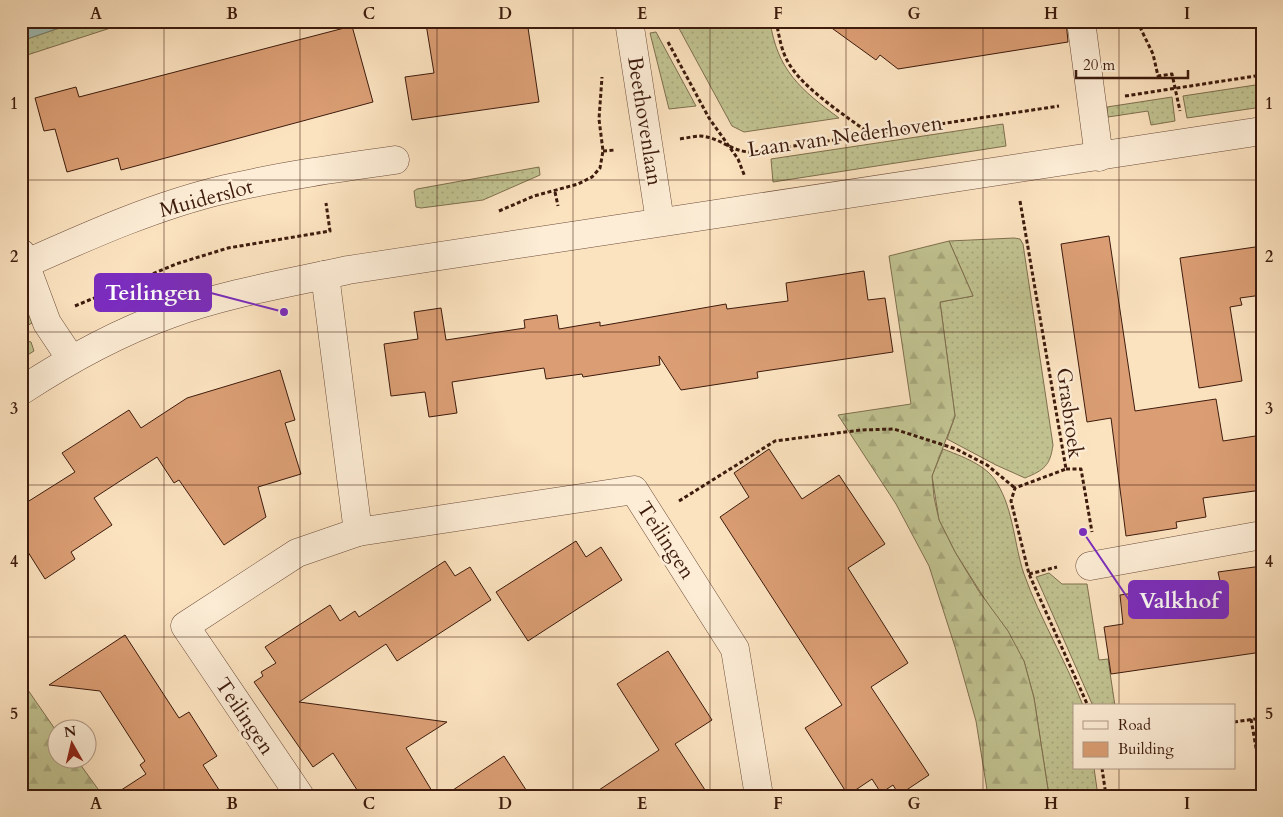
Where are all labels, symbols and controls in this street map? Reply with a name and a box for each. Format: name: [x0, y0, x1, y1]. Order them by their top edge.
text: A: [90, 3, 102, 25]
text: B: [226, 3, 238, 25]
text: C: [363, 3, 375, 25]
text: D: [498, 3, 512, 25]
text: E: [637, 3, 647, 25]
text: F: [773, 3, 783, 25]
text: G: [907, 3, 921, 25]
text: H: [1044, 3, 1058, 25]
text: I: [1184, 3, 1190, 25]
scale bar: [1076, 48, 1188, 80]
street label: Beethovenlaan: [620, 54, 669, 188]
text: 20 m: [1083, 55, 1115, 75]
text: 1: [10, 93, 18, 115]
text: 1: [1265, 93, 1273, 115]
street label: Laan van Nederhoven: [746, 108, 944, 165]
street label: Muiderslot: [156, 172, 257, 225]
text: 2: [10, 246, 18, 268]
text: 2: [1265, 246, 1273, 268]
callout: Teilingen: [95, 274, 211, 311]
text: Teilingen: [105, 278, 201, 308]
street label: Grasbroek: [1049, 366, 1090, 461]
text: 3: [10, 398, 18, 420]
text: 3: [1265, 398, 1273, 420]
street label: Teilingen: [630, 496, 702, 585]
text: 4: [10, 551, 18, 573]
text: 4: [1265, 551, 1273, 573]
callout: Valkhof: [1129, 581, 1228, 618]
text: Valkhof: [1139, 586, 1222, 616]
street label: Teilingen: [208, 672, 281, 761]
text: 5: [10, 703, 18, 725]
text: 5: [1265, 703, 1273, 725]
legend: [1073, 704, 1236, 770]
text: Road: [1118, 715, 1151, 735]
north arrow: [48, 720, 98, 770]
text: N: [63, 721, 78, 742]
text: Building: [1118, 739, 1174, 759]
text: A: [90, 793, 102, 815]
text: B: [226, 793, 238, 815]
text: C: [363, 793, 375, 815]
text: D: [498, 793, 512, 815]
text: E: [637, 793, 647, 815]
text: F: [773, 793, 783, 815]
text: G: [907, 793, 921, 815]
text: H: [1044, 793, 1058, 815]
text: I: [1184, 793, 1190, 815]

